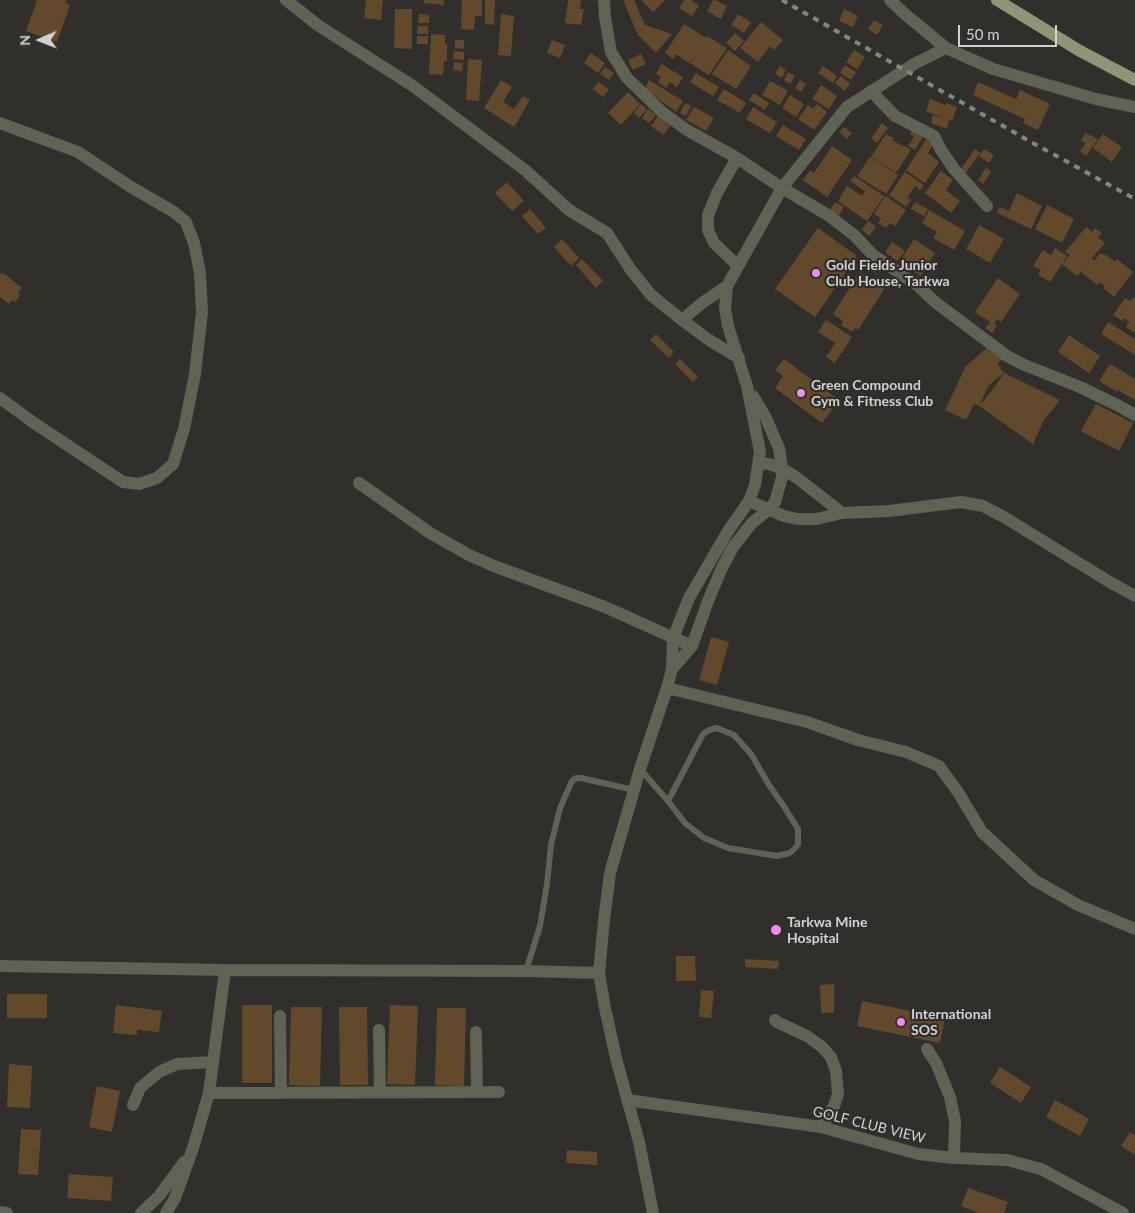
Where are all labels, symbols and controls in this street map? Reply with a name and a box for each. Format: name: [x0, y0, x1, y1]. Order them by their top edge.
north arrow: [15, 15, 65, 65]
scale bar: [960, 15, 1059, 47]
text: 50 m: [966, 25, 1000, 43]
text: N: [16, 35, 33, 46]
place label: Gold Fields Junior Club House, Tarkwa: [826, 257, 950, 290]
marker: Gold Fields Junior Club House, Tarkwa: [810, 267, 822, 279]
place label: Green Compound Gym & Fitness Club: [811, 377, 933, 410]
marker: Green Compound Gym & Fitness Club: [795, 387, 807, 399]
place label: Tarkwa Mine Hospital: [787, 914, 867, 946]
marker: Tarkwa Mine Hospital: [769, 923, 783, 937]
place label: International SOS: [911, 1006, 991, 1038]
marker: International SOS: [895, 1016, 907, 1028]
street label: GOLF CLUB VIEW: [811, 1103, 927, 1147]

